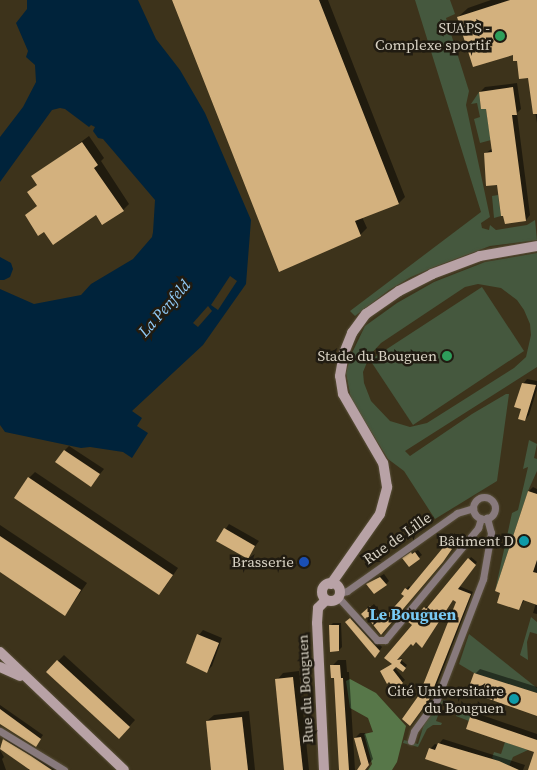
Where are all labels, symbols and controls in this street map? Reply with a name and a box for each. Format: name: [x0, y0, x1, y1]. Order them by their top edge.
place label: SUAPS - Complexe sportif: [375, 18, 490, 53]
marker: SUAPS - Complexe sportif: [494, 30, 506, 42]
water label: La Penfeld: [134, 275, 194, 341]
place label: Stade du Bouguen: [317, 347, 437, 365]
marker: Stade du Bouguen: [441, 350, 453, 362]
street label: Rue de Lille: [359, 508, 435, 568]
place label: Bâtiment D: [438, 532, 514, 550]
marker: Bâtiment D: [518, 535, 530, 547]
place label: Brasserie: [232, 553, 294, 571]
marker: Brasserie: [298, 556, 310, 568]
district label: Le Bouguen: [370, 604, 456, 624]
street label: Rue du Bouguen: [293, 634, 317, 744]
place label: Cité Universitaire du Bouguen: [387, 681, 504, 716]
marker: Cité Universitaire du Bouguen: [508, 693, 520, 705]

